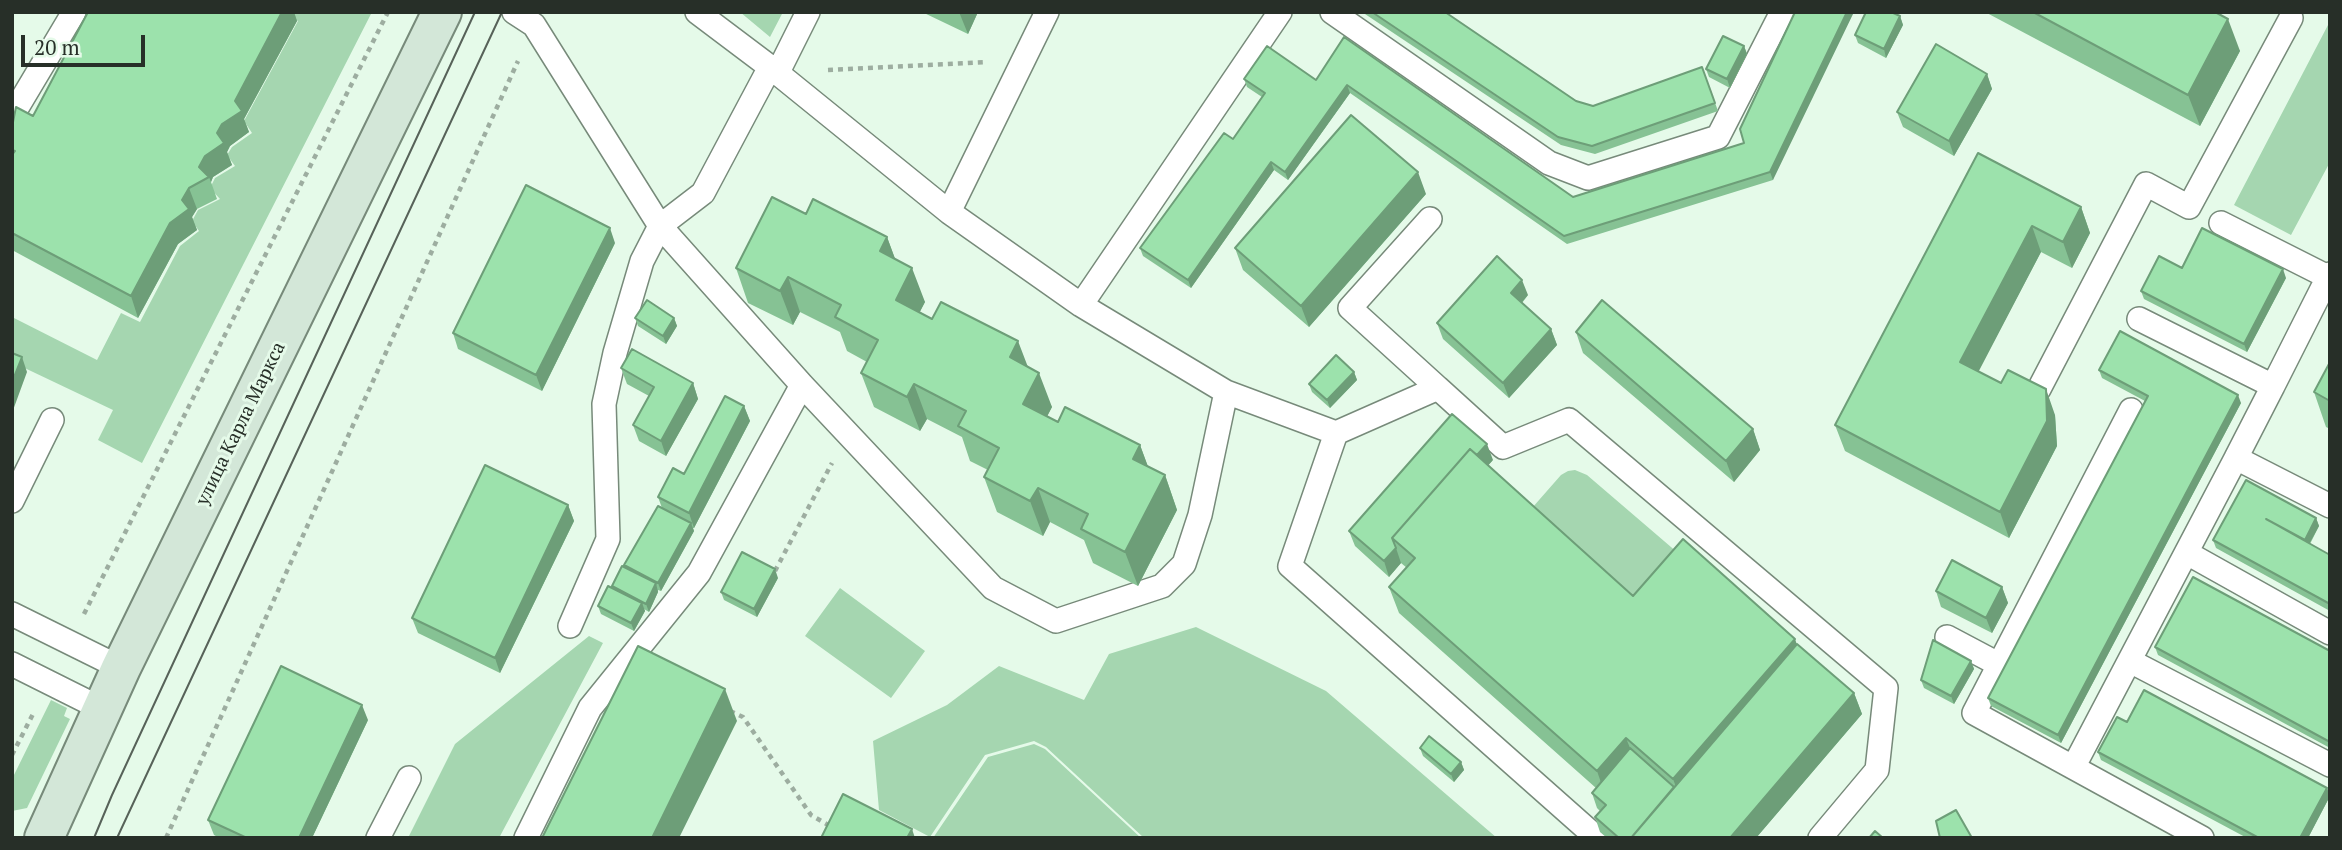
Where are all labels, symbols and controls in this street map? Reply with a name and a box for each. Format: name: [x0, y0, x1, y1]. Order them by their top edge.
scale bar: [24, 21, 149, 65]
text: 20 m: [34, 33, 80, 61]
street label: улица Карла Маркса: [192, 339, 290, 509]

